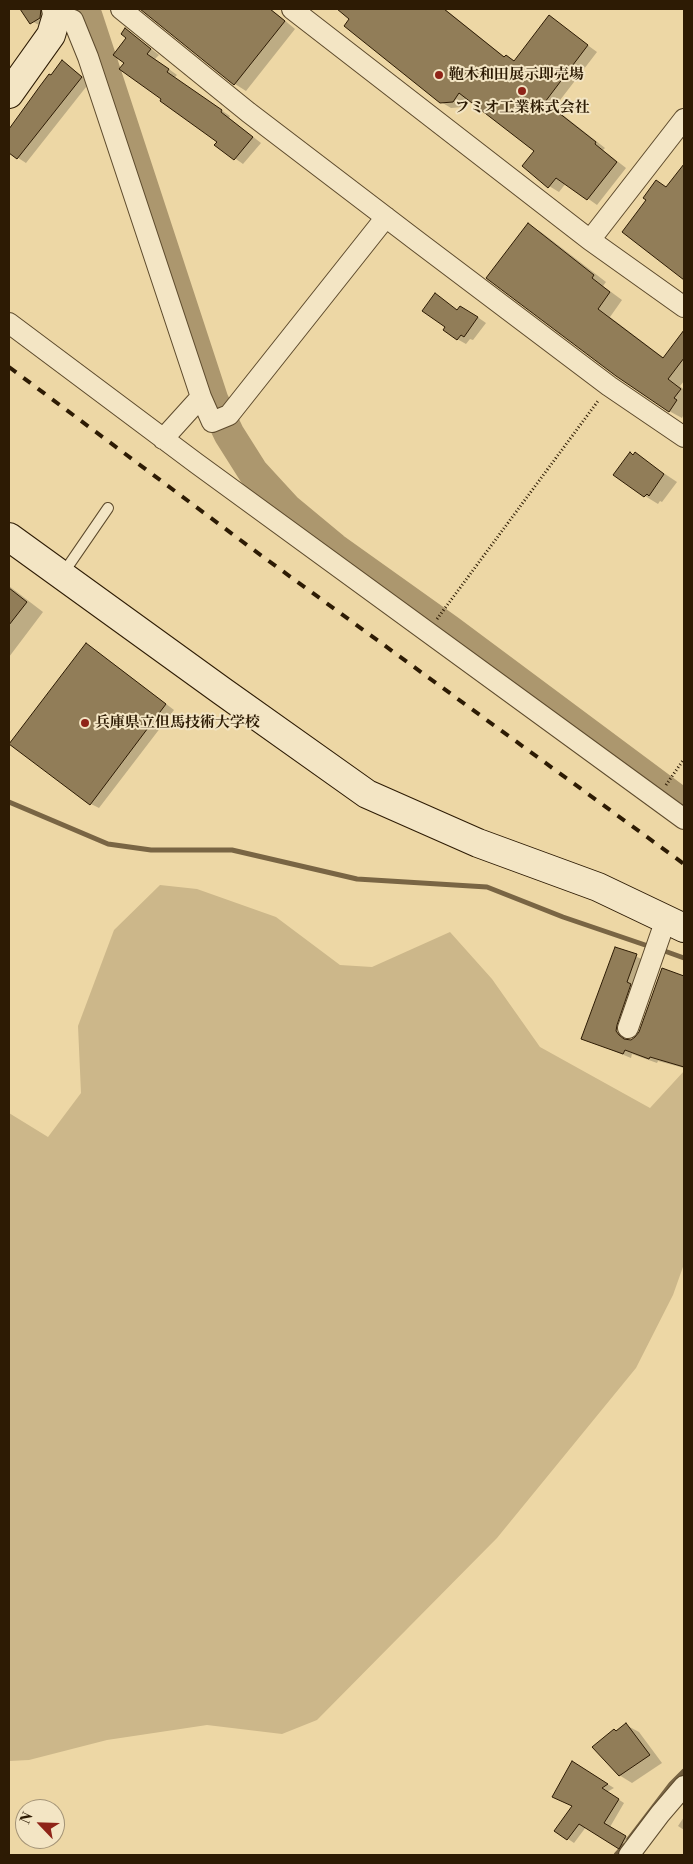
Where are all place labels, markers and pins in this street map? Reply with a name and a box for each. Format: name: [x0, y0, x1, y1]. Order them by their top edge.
place label: 鞄木和田展示即売場: [449, 66, 584, 84]
marker: 鞄木和田展示即売場: [433, 69, 445, 81]
marker: フミオ工業株式会社: [516, 85, 528, 97]
place label: フミオ工業株式会社: [455, 99, 589, 117]
place label: 兵庫県立但馬技術大学校: [95, 714, 260, 732]
marker: 兵庫県立但馬技術大学校: [79, 717, 91, 729]

